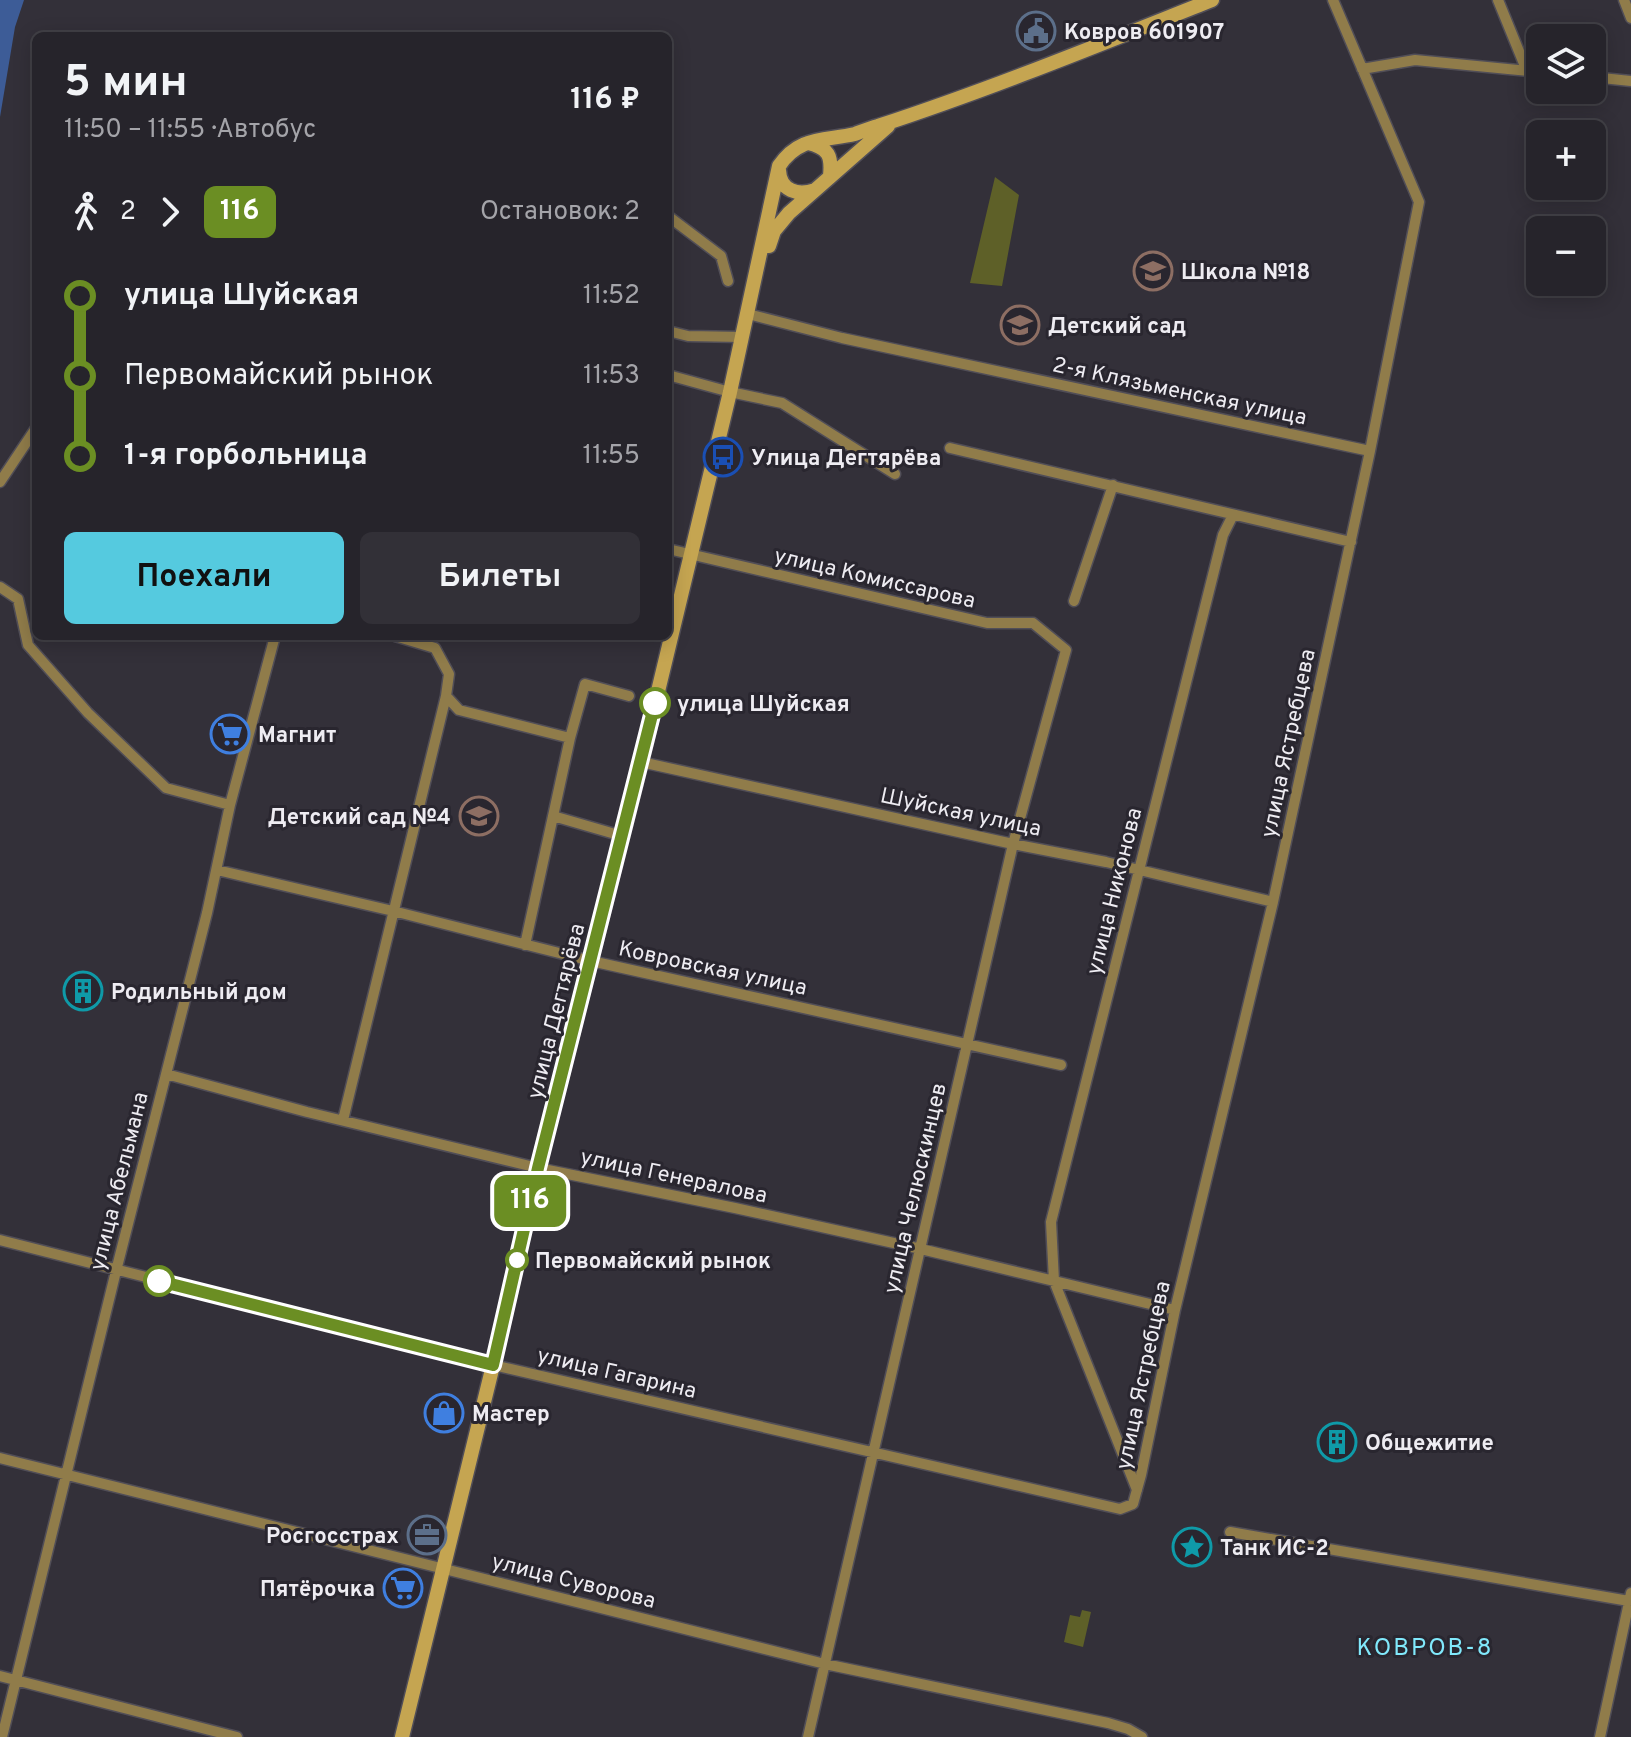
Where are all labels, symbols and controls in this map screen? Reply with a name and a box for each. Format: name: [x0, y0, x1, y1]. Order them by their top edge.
public building icon: Ковров 601907: [1015, 10, 1057, 52]
place label: Ковров 601907: [1064, 20, 1224, 47]
map controls: [1526, 24, 1606, 296]
button: layers: [1526, 24, 1606, 104]
text: 5 мин: [64, 56, 188, 112]
text: 116 ₽: [570, 82, 640, 119]
text: 11:50 – 11:55 · Автобус: [64, 114, 316, 147]
button: +: [1526, 120, 1606, 200]
icon: walk: [64, 190, 108, 234]
icon: forward: [148, 190, 192, 234]
text: 116: [220, 194, 260, 230]
text: 2: [120, 196, 136, 229]
text: Остановок: 2: [480, 196, 640, 229]
button: −: [1526, 216, 1606, 296]
school or university icon: Школа №18: [1132, 250, 1174, 292]
place label: Школа №18: [1181, 260, 1310, 287]
text: улица Шуйская: [124, 278, 359, 315]
text: 11:52: [583, 280, 640, 313]
school or university icon: Детский сад: [999, 304, 1041, 346]
place label: Детский сад: [1048, 314, 1186, 341]
street label: 2-я Клязьменская улица: [1050, 352, 1309, 433]
text: Первомайский рынок: [124, 358, 433, 395]
text: 11:53: [583, 360, 640, 393]
bus stop icon: Улица Дегтярёва: [702, 436, 744, 478]
text: 1-я горбольница: [124, 438, 367, 475]
text: 11:55: [582, 440, 640, 473]
place label: Улица Дегтярёва: [751, 446, 941, 473]
button: Поехали: [64, 532, 344, 624]
button: Билеты: [360, 532, 640, 624]
street label: улица Комиссарова: [771, 543, 978, 616]
street label: улица Ястребцева: [1256, 647, 1323, 840]
marker: улица Шуйская: [640, 688, 670, 718]
place label: улица Шуйская: [677, 692, 850, 719]
supermarket icon: Магнит: [209, 713, 251, 755]
place label: Магнит: [258, 723, 336, 750]
street label: Шуйская улица: [877, 783, 1044, 844]
school or university icon: Детский сад №4: [458, 795, 500, 837]
place label: Детский сад №4: [268, 805, 451, 832]
street label: улица Никонова: [1082, 805, 1149, 978]
street label: улица Дегтярёва: [523, 921, 592, 1102]
street label: Ковровская улица: [616, 936, 809, 1003]
building icon: Родильный дом: [62, 970, 104, 1012]
place label: Родильный дом: [111, 980, 287, 1007]
street label: улица Челюскинцев: [879, 1081, 954, 1297]
street label: улица Абельмана: [85, 1089, 156, 1274]
street label: улица Генералова: [578, 1144, 769, 1210]
line badge: 116: [484, 1175, 576, 1227]
text: 116: [510, 1183, 550, 1219]
marker: Первомайский рынок: [506, 1249, 528, 1271]
place label: Первомайский рынок: [535, 1249, 771, 1276]
unlabelled marker: [144, 1266, 174, 1296]
street label: улица Ястребцева: [1111, 1279, 1178, 1472]
street label: улица Гагарина: [534, 1343, 699, 1406]
shop icon: Мастер: [423, 1392, 465, 1434]
place label: Мастер: [472, 1402, 550, 1429]
building icon: Общежитие: [1316, 1421, 1358, 1463]
place label: Общежитие: [1365, 1431, 1494, 1458]
office icon: Росгосстрах: [406, 1514, 448, 1556]
place label: Росгосстрах: [266, 1524, 399, 1551]
place icon: Танк ИС-2: [1171, 1526, 1213, 1568]
place label: Танк ИС-2: [1220, 1536, 1329, 1563]
street label: улица Суворова: [489, 1549, 658, 1616]
supermarket icon: Пятёрочка: [382, 1567, 424, 1609]
place label: Пятёрочка: [260, 1577, 375, 1604]
district label: КОВРОВ-8: [1357, 1634, 1493, 1664]

